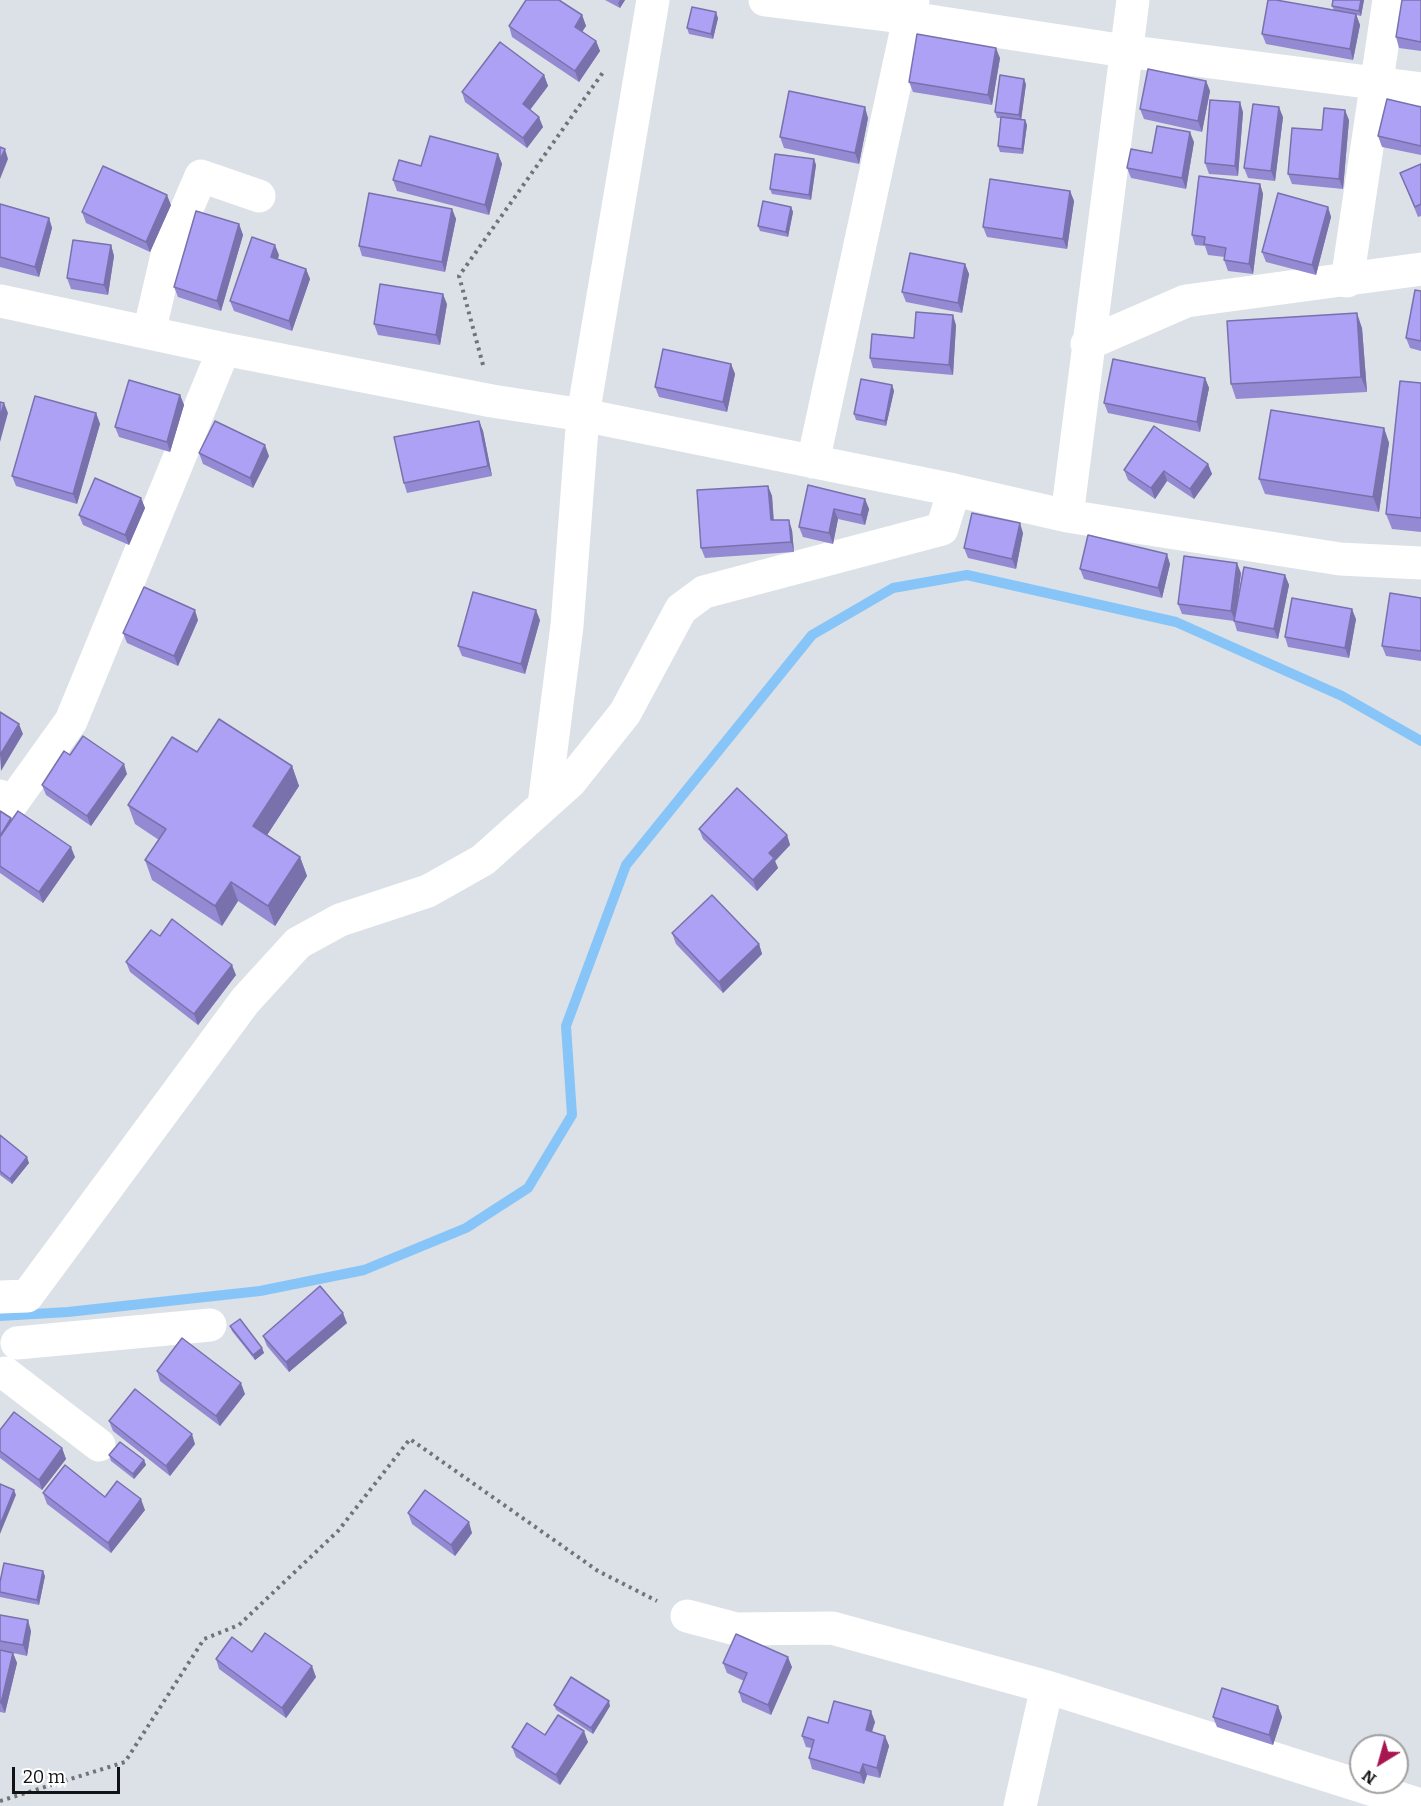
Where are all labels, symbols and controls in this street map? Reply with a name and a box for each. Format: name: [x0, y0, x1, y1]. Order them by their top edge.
north arrow: [1349, 1734, 1409, 1794]
scale bar: [15, 1755, 123, 1793]
text: 20 m: [23, 1766, 65, 1788]
text: N: [1358, 1766, 1380, 1788]

